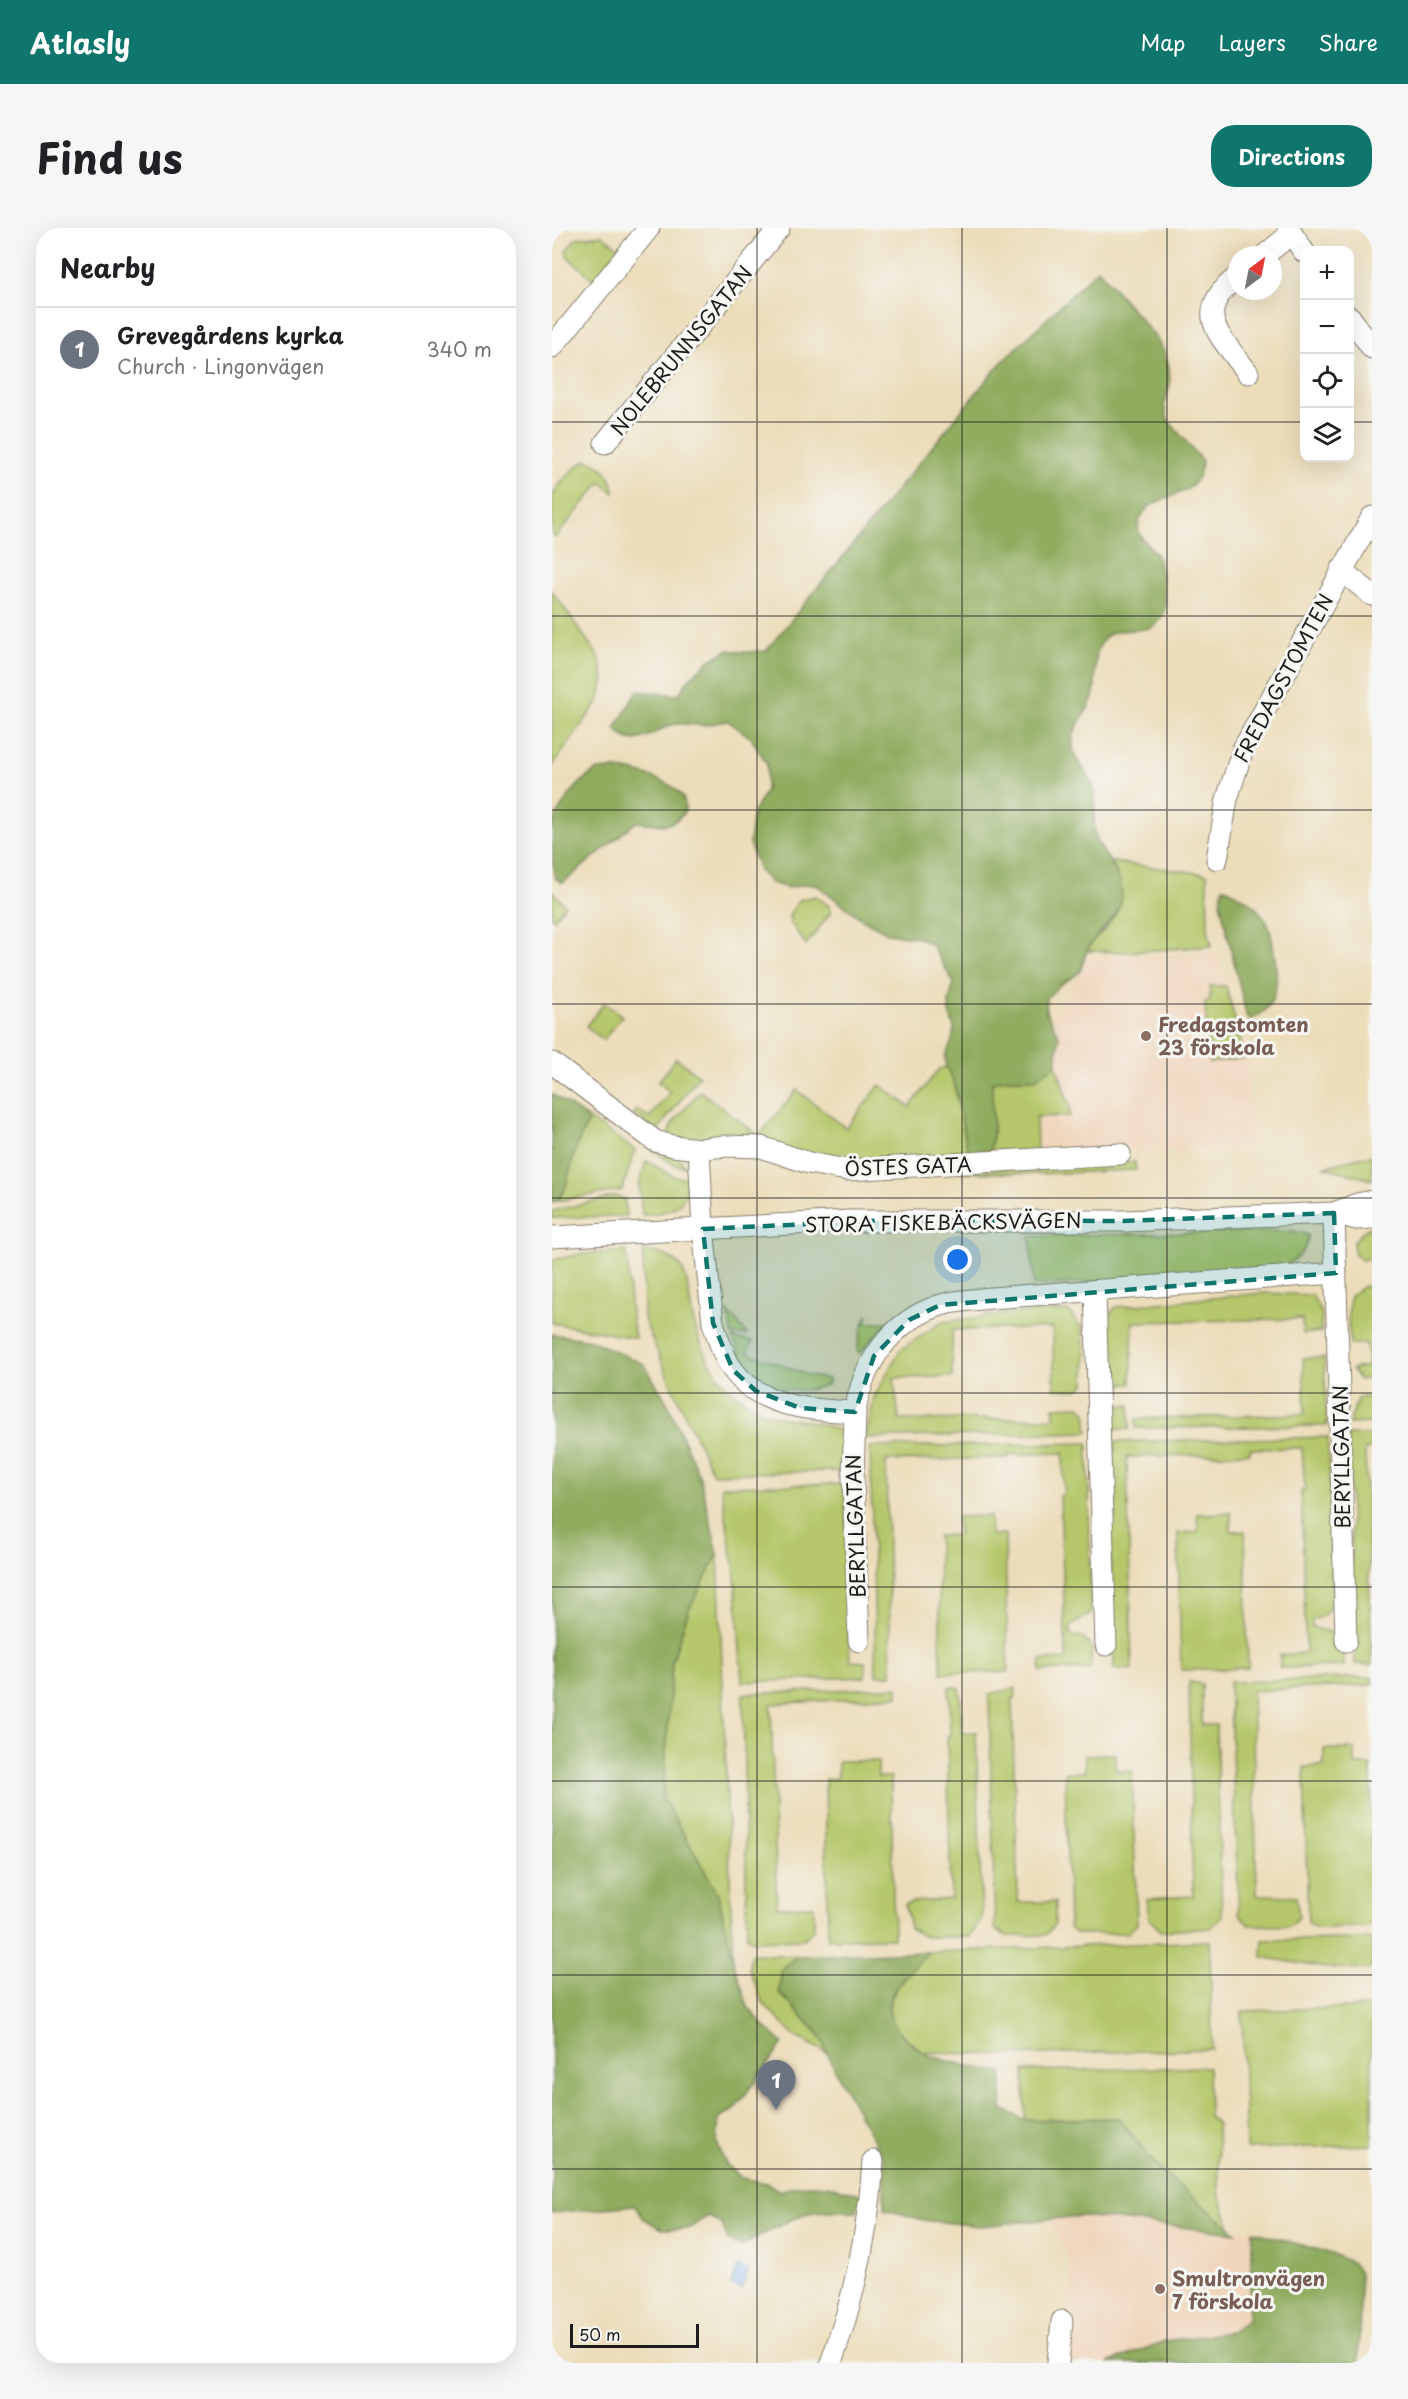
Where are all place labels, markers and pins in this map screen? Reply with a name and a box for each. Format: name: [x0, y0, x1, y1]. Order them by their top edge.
place label: Fredagstomten 23 förskola: [1158, 1009, 1309, 1062]
marker: Fredagstomten 23 förskola: [1139, 1029, 1153, 1043]
pin: 1: [756, 2060, 796, 2110]
place label: Smultronvägen 7 förskola: [1172, 2263, 1325, 2316]
marker: Smultronvägen 7 förskola: [1153, 2282, 1167, 2296]

